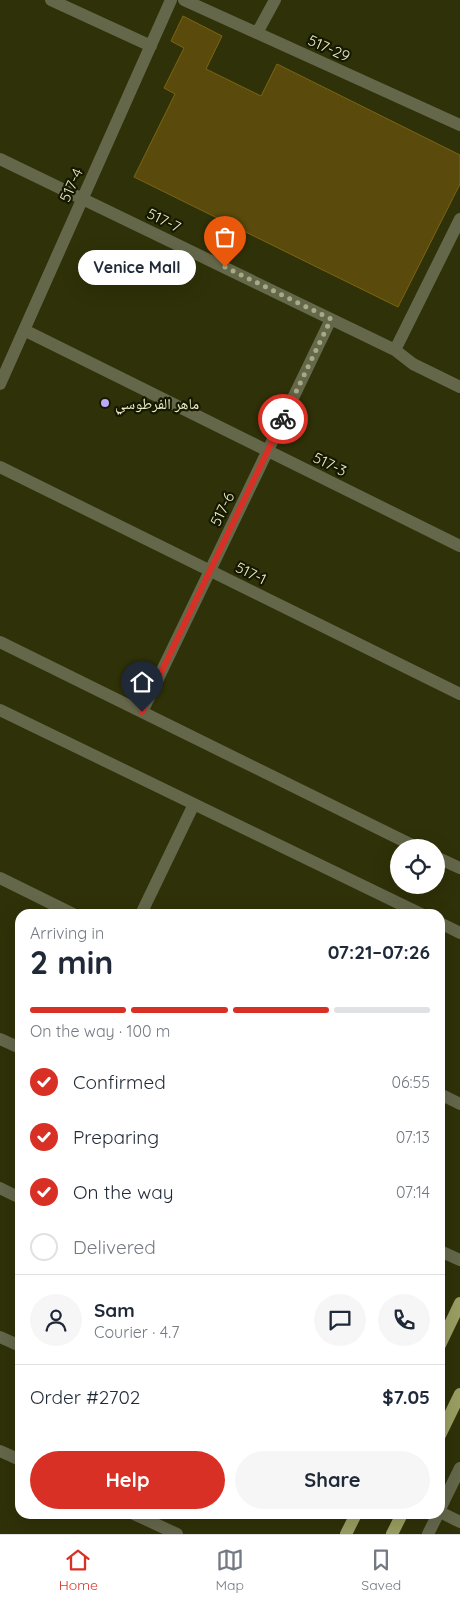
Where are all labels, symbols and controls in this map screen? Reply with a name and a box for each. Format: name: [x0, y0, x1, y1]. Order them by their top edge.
street label: 517-29: [305, 30, 353, 66]
street label: 517-4: [55, 165, 87, 205]
street label: 517-7: [144, 204, 184, 236]
pin: [204, 216, 246, 267]
icon: bag: [211, 223, 239, 251]
callout: Venice Mall: [78, 250, 195, 284]
text: Venice Mall: [93, 257, 181, 277]
place label: ماهر الفرطوسي: [115, 394, 199, 415]
courier: [258, 394, 308, 444]
marker: ماهر الفرطوسي: [99, 397, 111, 409]
icon: bike: [269, 405, 297, 433]
street label: 517-3: [310, 448, 350, 480]
street label: 517-6: [206, 489, 238, 529]
street label: 517-1: [232, 557, 270, 589]
pin: [121, 661, 163, 712]
icon: home: [128, 668, 156, 696]
map controls: [390, 839, 445, 894]
button: locate: [390, 839, 445, 894]
text: Arriving in: [30, 923, 104, 943]
text: 07:21–07:26: [328, 940, 430, 964]
text: 2 min: [30, 942, 113, 982]
text: On the way · 100 m: [30, 1021, 170, 1041]
icon: check: [30, 1068, 58, 1096]
text: Confirmed: [73, 1070, 166, 1094]
text: 06:55: [391, 1072, 430, 1092]
icon: check: [30, 1123, 58, 1151]
text: Preparing: [73, 1125, 159, 1149]
text: 07:13: [396, 1127, 430, 1147]
icon: check: [30, 1178, 58, 1206]
text: On the way: [73, 1180, 174, 1204]
text: 07:14: [396, 1182, 430, 1202]
text: Delivered: [73, 1235, 156, 1259]
button: person: [30, 1294, 82, 1346]
button: chat: [314, 1294, 366, 1346]
button: phone: [378, 1294, 430, 1346]
text: Sam: [94, 1298, 135, 1322]
text: Courier · 4.7: [94, 1322, 179, 1342]
text: Order #2702: [30, 1385, 140, 1409]
text: $7.05: [382, 1385, 430, 1409]
button: Help: [30, 1451, 225, 1509]
button: Share: [235, 1451, 430, 1509]
tab: Home: [59, 1546, 98, 1594]
tab: Map: [215, 1546, 244, 1594]
tab: Saved: [361, 1546, 401, 1594]

